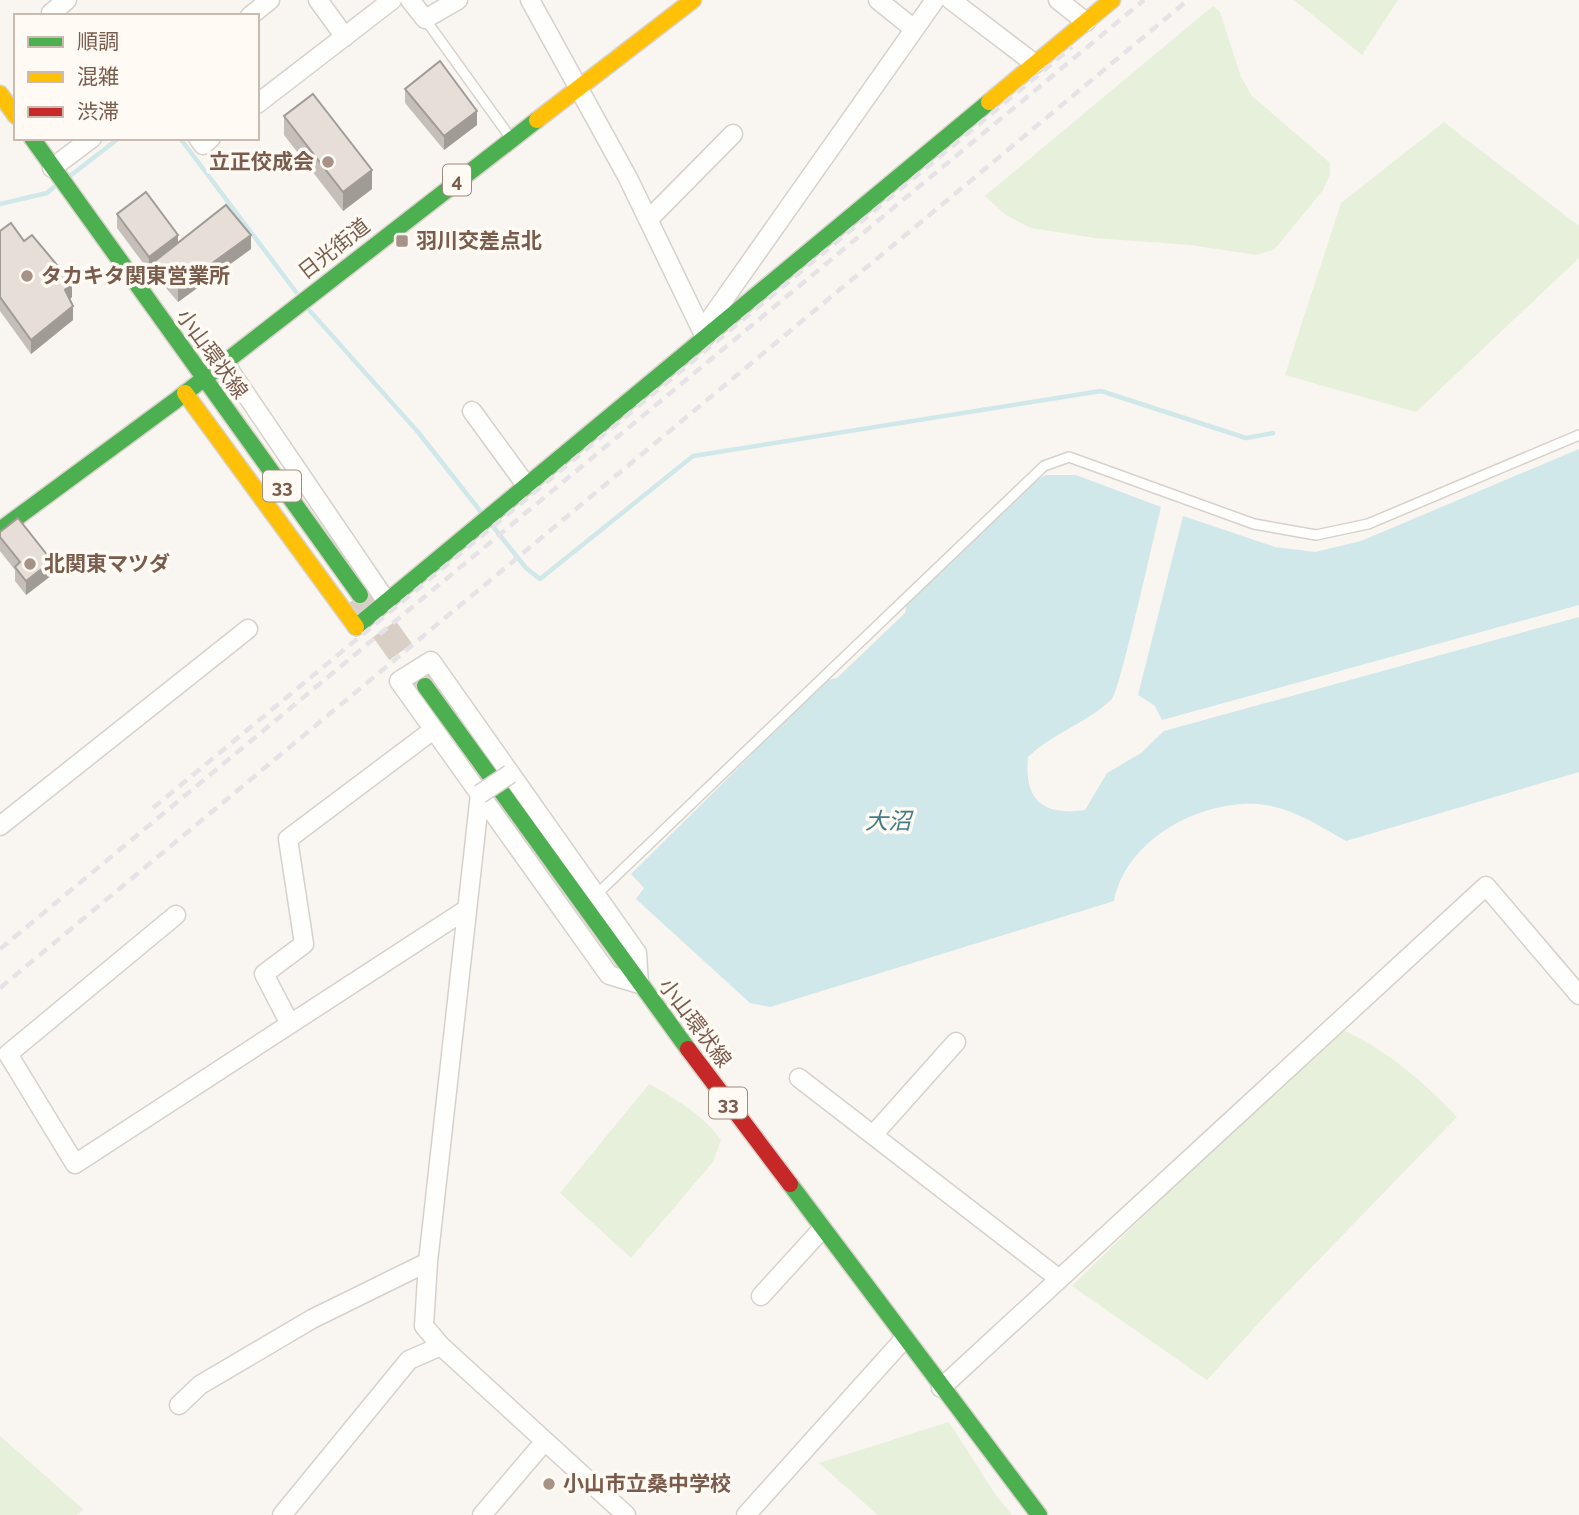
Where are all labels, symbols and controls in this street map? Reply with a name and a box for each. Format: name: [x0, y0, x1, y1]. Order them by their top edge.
legend: [14, 14, 259, 140]
text: 順調: [77, 29, 119, 54]
text: 混雑: [77, 64, 119, 89]
text: 渋滞: [77, 99, 119, 124]
place label: 立正佼成会: [209, 149, 314, 174]
marker: 立正佼成会: [320, 154, 336, 170]
road number: 4: [443, 164, 471, 196]
street label: 日光街道: [293, 213, 374, 284]
place label: 羽川交差点北: [416, 228, 542, 253]
marker: 羽川交差点北: [394, 233, 410, 249]
place label: タカキタ関東営業所: [41, 263, 230, 288]
marker: タカキタ関東営業所: [19, 268, 35, 284]
street label: 小山環状線: [171, 304, 253, 404]
road number: 33: [263, 471, 301, 502]
place label: 北関東マツダ: [44, 551, 170, 576]
marker: 北関東マツダ: [22, 556, 38, 572]
water label: 大沼: [865, 807, 914, 834]
street label: 小山環状線: [654, 973, 737, 1072]
road number: 33: [709, 1088, 747, 1119]
place label: 小山市立桑中学校: [563, 1471, 731, 1496]
marker: 小山市立桑中学校: [541, 1476, 557, 1492]

